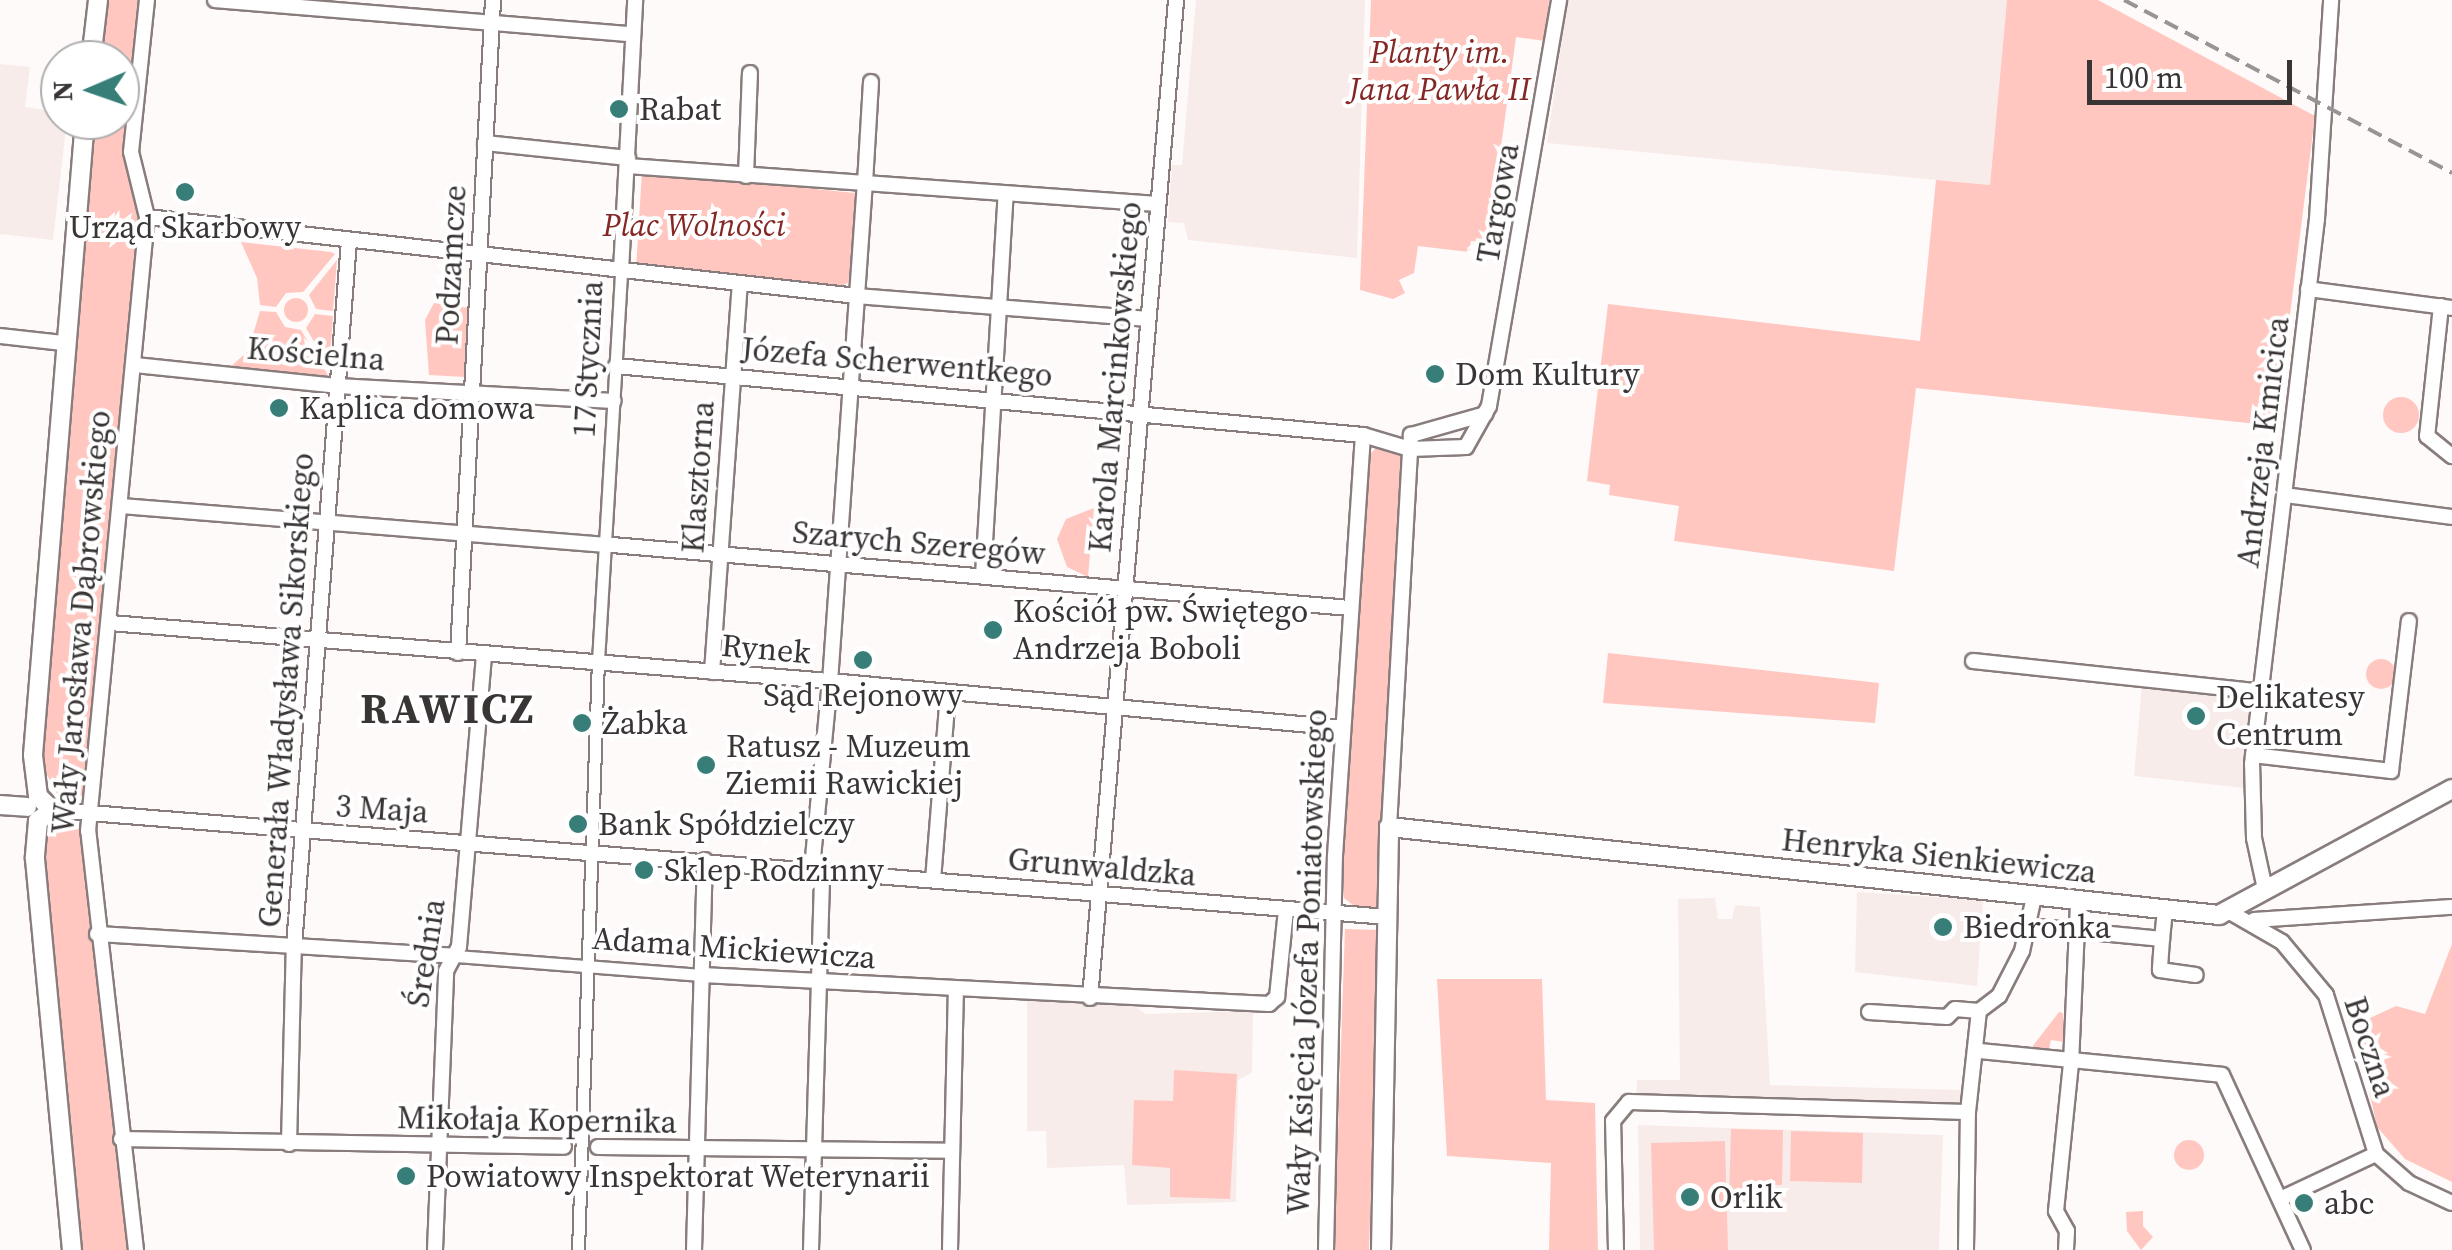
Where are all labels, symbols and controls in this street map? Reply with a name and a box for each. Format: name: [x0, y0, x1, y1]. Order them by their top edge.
park label: Planty im. Jana Pawła II: [1349, 34, 1531, 109]
north arrow: [40, 40, 140, 140]
scale bar: [2092, 40, 2297, 102]
text: 100 m: [2104, 57, 2183, 98]
text: N: [43, 80, 81, 102]
place label: Rabat: [639, 90, 721, 128]
marker: Rabat: [608, 98, 630, 120]
street label: Targowa: [1469, 140, 1527, 266]
marker: Urząd Skarbowy: [174, 181, 196, 203]
street label: Podzamcze: [428, 184, 474, 346]
street label: Karola Marcinkowskiego: [1081, 200, 1149, 554]
park label: Plac Wolności: [602, 206, 786, 244]
place label: Urząd Skarbowy: [69, 208, 301, 246]
street label: 17 Stycznia: [565, 280, 611, 438]
street label: Andrzeja Kmicica: [2229, 314, 2297, 570]
street label: Kościelna: [245, 329, 387, 379]
street label: Józefa Scherwentkego: [740, 329, 1054, 395]
place label: Dom Kultury: [1455, 355, 1640, 393]
marker: Dom Kultury: [1424, 363, 1446, 385]
place label: Kaplica domowa: [299, 389, 535, 427]
marker: Kaplica domowa: [268, 397, 290, 419]
street label: Klasztorna: [674, 400, 722, 554]
street label: Wały Jarosława Dąbrowskiego: [43, 409, 119, 835]
street label: Generała Władysława Sikorskiego: [250, 451, 322, 929]
street label: Szarych Szeregów: [791, 513, 1047, 573]
place label: Kościół pw. Świętego Andrzeja Boboli: [1013, 593, 1308, 668]
marker: Kościół pw. Świętego Andrzeja Boboli: [982, 619, 1004, 641]
street label: Rynek: [720, 626, 812, 672]
marker: Sąd Rejonowy: [852, 649, 874, 671]
place label: Sąd Rejonowy: [763, 676, 963, 714]
place label: Delikatesy Centrum: [2216, 679, 2365, 754]
district label: RAWICZ: [360, 683, 536, 733]
place label: Żabka: [602, 704, 688, 742]
marker: Delikatesy Centrum: [2185, 705, 2207, 727]
street label: Wały Księcia Józefa Poniatowskiego: [1279, 708, 1335, 1216]
marker: Żabka: [571, 712, 593, 734]
place label: Ratusz - Muzeum Ziemii Rawickiej: [726, 728, 971, 803]
marker: Ratusz - Muzeum Ziemii Rawickiej: [695, 754, 717, 776]
street label: 3 Maja: [334, 787, 430, 831]
place label: Bank Spółdzielczy: [598, 805, 855, 843]
marker: Bank Spółdzielczy: [567, 813, 589, 835]
street label: Henryka Sienkiewicza: [1780, 820, 2098, 892]
street label: Grunwaldzka: [1006, 840, 1198, 894]
place label: Sklep Rodzinny: [664, 851, 884, 889]
marker: Sklep Rodzinny: [633, 859, 655, 881]
street label: Średnia: [398, 896, 454, 1010]
place label: Biedronka: [1963, 908, 2111, 946]
marker: Biedronka: [1932, 916, 1954, 938]
street label: Adama Mickiewicza: [591, 919, 877, 977]
street label: Boczna: [2336, 992, 2404, 1102]
street label: Mikołaja Kopernika: [397, 1098, 677, 1142]
place label: Powiatowy Inspektorat Weterynarii: [426, 1157, 931, 1195]
marker: Powiatowy Inspektorat Weterynarii: [395, 1165, 417, 1187]
place label: Orlik: [1710, 1178, 1782, 1216]
place label: abc: [2324, 1184, 2374, 1222]
marker: Orlik: [1679, 1186, 1701, 1208]
marker: abc: [2293, 1192, 2315, 1214]

